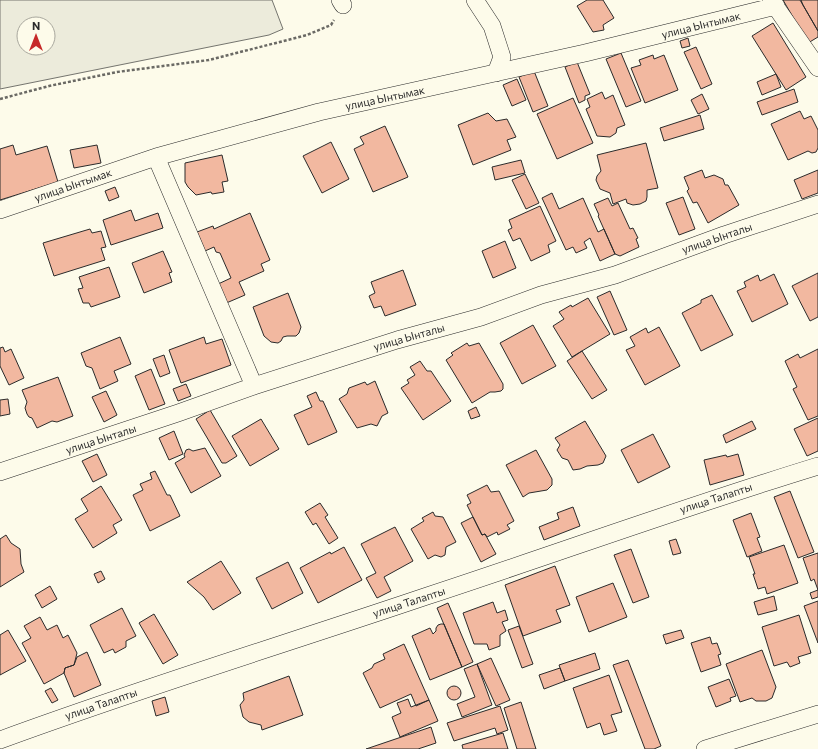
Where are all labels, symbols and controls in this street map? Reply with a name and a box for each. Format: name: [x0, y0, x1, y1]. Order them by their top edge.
street label: улица Ынтымак: [660, 8, 742, 41]
north arrow: [16, 16, 56, 56]
text: N: [32, 19, 40, 32]
street label: улица Ынтымак: [344, 83, 426, 112]
street label: улица Ынтымак: [33, 165, 113, 204]
street label: улица Ынталы: [680, 219, 754, 256]
street label: улица Ынталы: [372, 320, 446, 353]
street label: улица Ынталы: [64, 421, 138, 456]
street label: улица Талапты: [678, 480, 754, 515]
street label: улица Талапты: [371, 584, 447, 619]
street label: улица Талапты: [63, 685, 139, 722]

